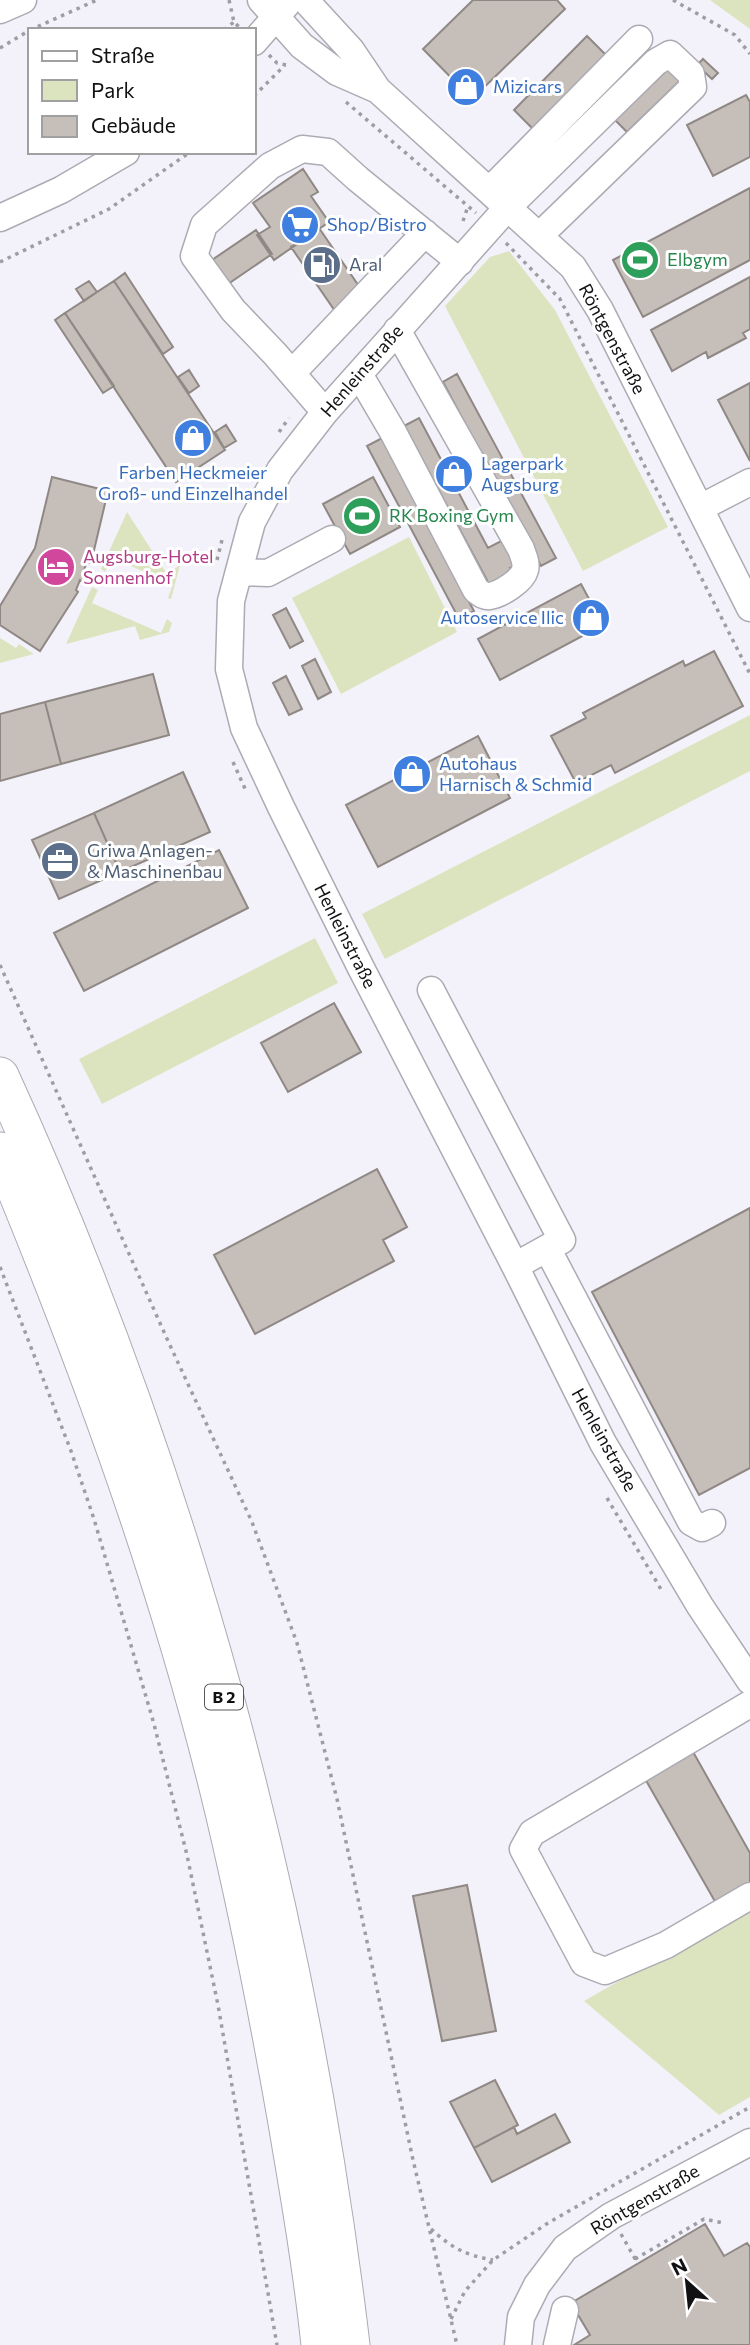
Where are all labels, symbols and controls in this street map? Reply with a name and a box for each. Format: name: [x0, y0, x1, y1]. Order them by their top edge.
legend: [28, 28, 256, 154]
text: Straße: [91, 42, 155, 67]
shop icon: Mizicars: [445, 66, 487, 108]
place label: Mizicars: [493, 75, 562, 97]
text: Park: [91, 77, 135, 102]
text: Gebäude: [91, 112, 176, 137]
supermarket icon: Shop/Bistro: [279, 204, 321, 246]
place label: Shop/Bistro: [327, 213, 427, 235]
sports icon: Elbgym: [619, 239, 661, 281]
fuel station icon: Aral: [301, 244, 343, 286]
place label: Elbgym: [667, 248, 728, 270]
place label: Aral: [349, 253, 382, 275]
street label: Röntgenstraße: [575, 280, 651, 397]
street label: Henleinstraße: [315, 320, 407, 421]
shop icon: Farben Heckmeier Groß- und Einzelhandel: [172, 417, 214, 459]
place label: Lagerpark Augsburg: [481, 452, 564, 495]
shop icon: Lagerpark Augsburg: [433, 453, 475, 495]
place label: Farben Heckmeier Groß- und Einzelhandel: [98, 461, 288, 504]
sports icon: RK Boxing Gym: [341, 495, 383, 537]
place label: RK Boxing Gym: [389, 504, 514, 526]
place label: Augsburg-Hotel Sonnenhof: [83, 545, 214, 588]
hotel icon: Augsburg-Hotel Sonnenhof: [35, 546, 77, 588]
shop icon: Autoservice Ilic: [570, 597, 612, 639]
place label: Autoservice Ilic: [440, 606, 564, 628]
place label: Autohaus Harnisch & Schmid: [439, 752, 592, 795]
shop icon: Autohaus Harnisch & Schmid: [391, 753, 433, 795]
place label: Griwa Anlagen- & Maschinenbau: [87, 839, 222, 882]
office icon: Griwa Anlagen- & Maschinenbau: [39, 840, 81, 882]
street label: Henleinstraße: [310, 879, 382, 992]
street label: Henleinstraße: [567, 1384, 642, 1495]
road number: B 2: [205, 1684, 243, 1709]
street label: Röntgenstraße: [586, 2159, 703, 2239]
north arrow: [652, 2247, 722, 2317]
text: N: [667, 2253, 691, 2280]

